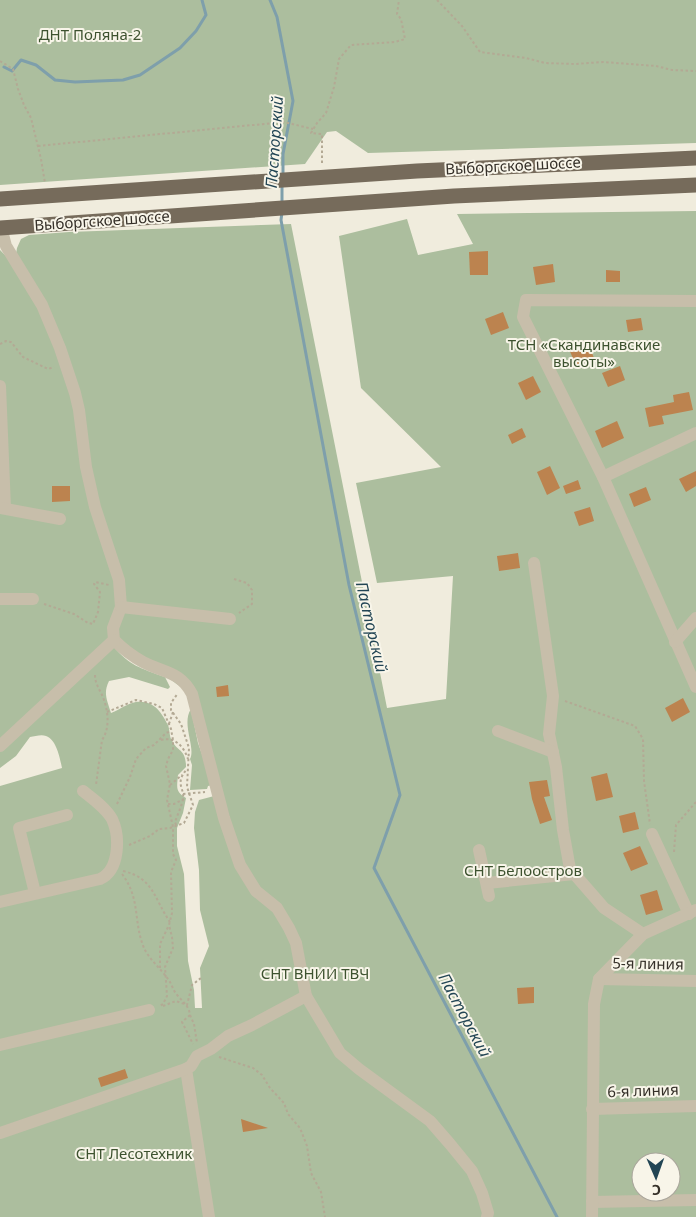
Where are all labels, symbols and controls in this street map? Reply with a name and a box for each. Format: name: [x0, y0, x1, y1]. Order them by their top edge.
park label: ДНТ Поляна-2: [39, 24, 141, 44]
water label: Пасторский: [260, 95, 288, 189]
street label: Выборгское шоссе: [445, 151, 581, 179]
street label: Выборгское шоссе: [34, 205, 170, 235]
park label: ТСН «Скандинавские высоты»: [508, 334, 660, 371]
water label: Пасторский: [351, 579, 393, 675]
park label: СНТ Белоостров: [464, 860, 582, 880]
street label: 5-я линия: [612, 952, 684, 974]
park label: СНТ ВНИИ ТВЧ: [261, 963, 369, 983]
water label: Пасторский: [434, 969, 496, 1061]
street label: 6-я линия: [607, 1079, 679, 1101]
park label: СНТ Лесотехник: [76, 1143, 192, 1163]
north arrow: [631, 1152, 681, 1202]
text: С: [652, 1181, 661, 1200]

